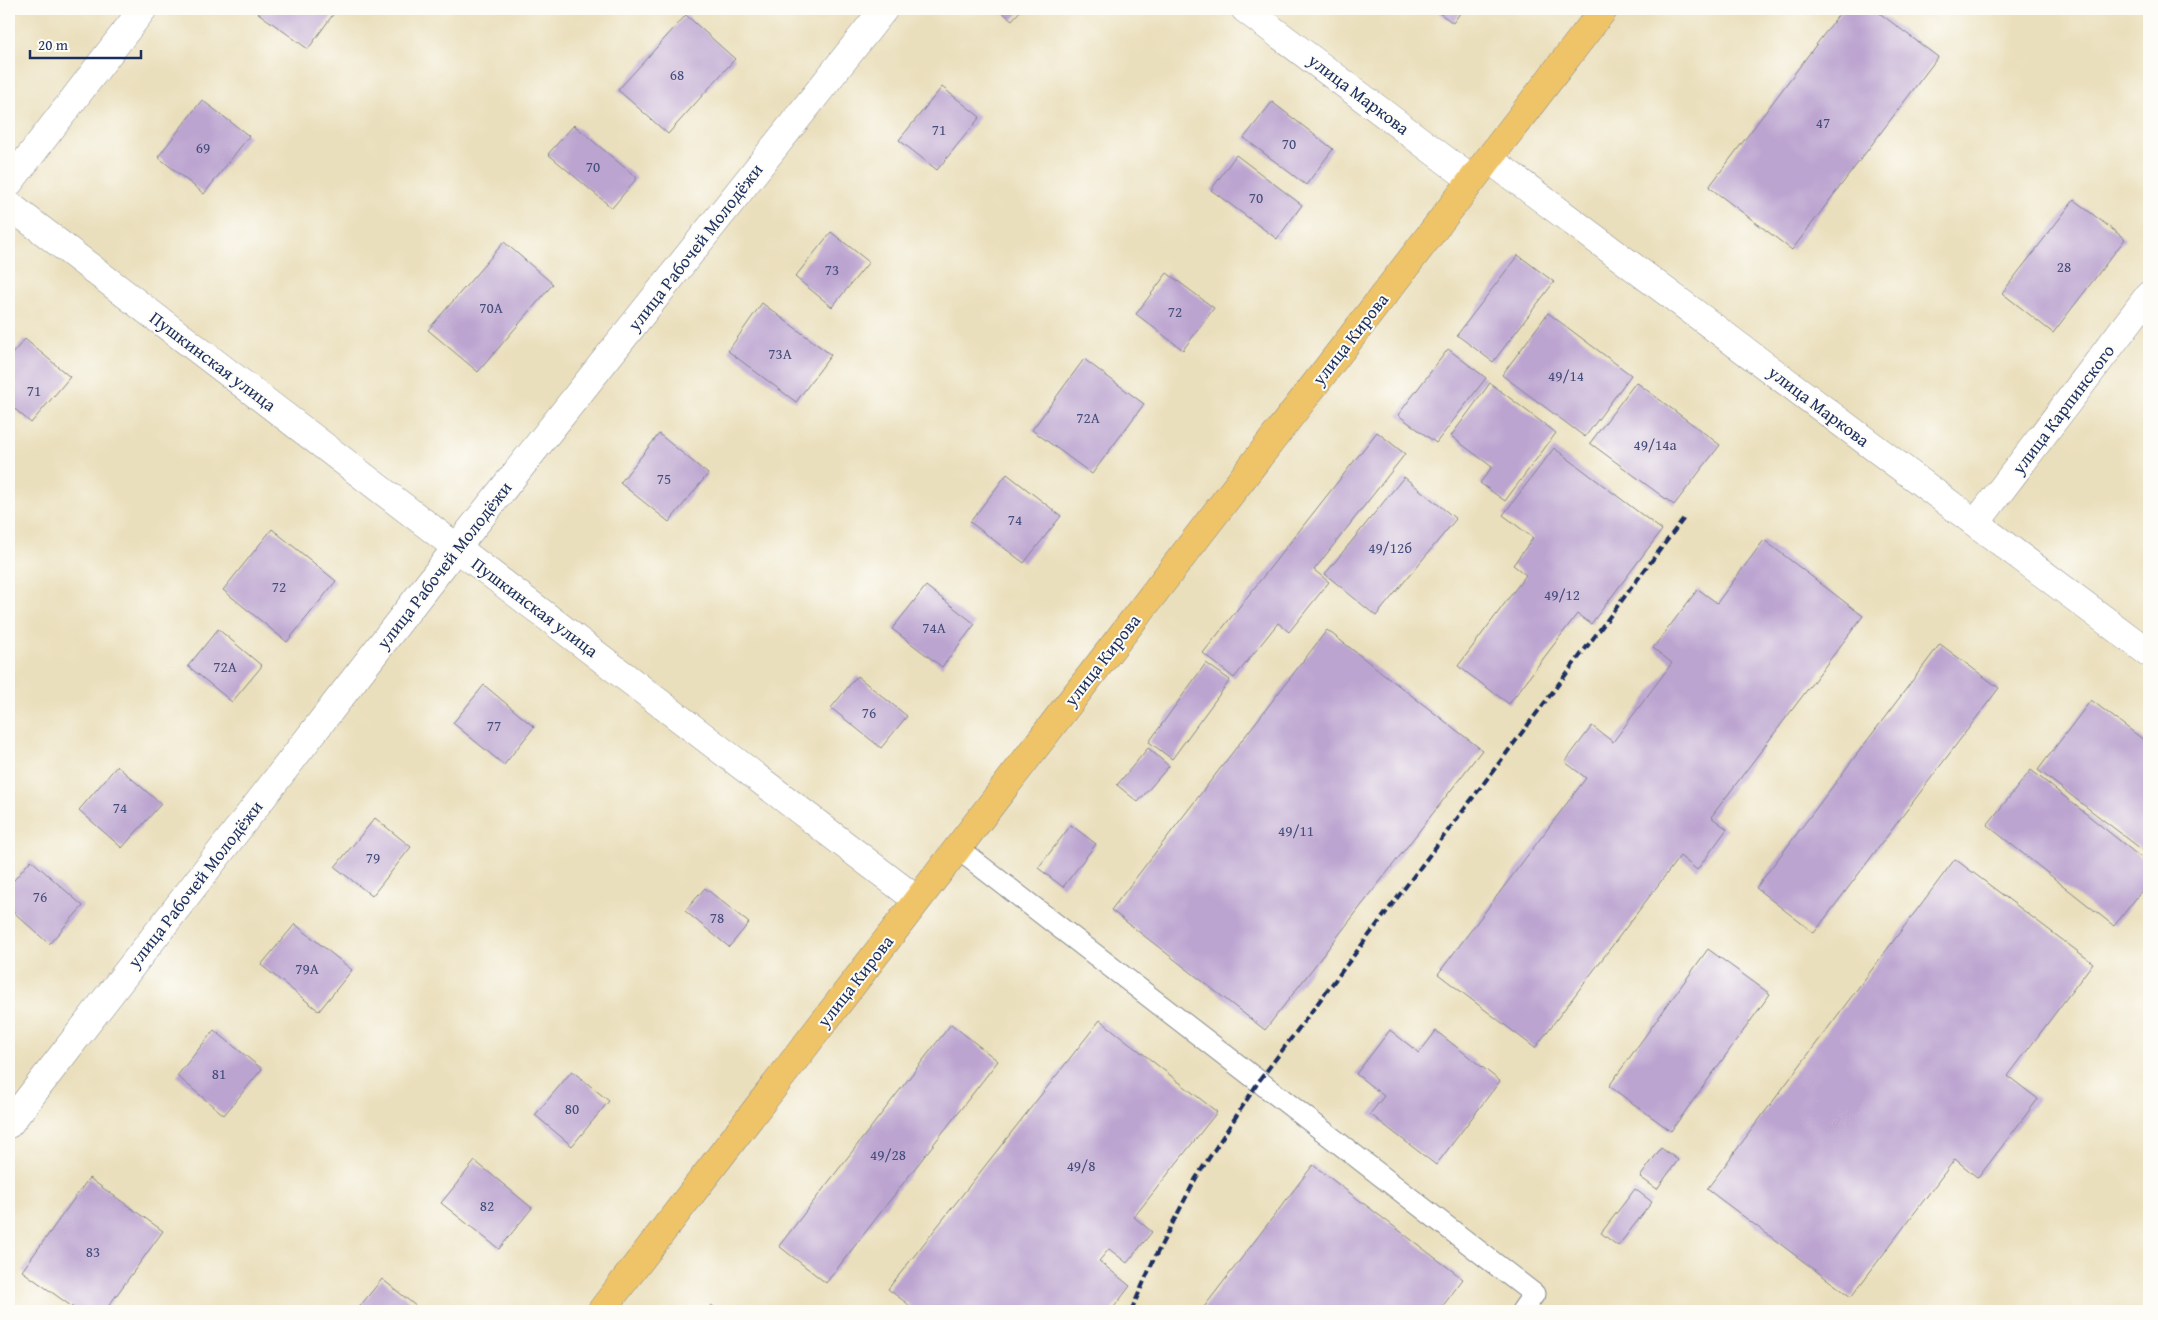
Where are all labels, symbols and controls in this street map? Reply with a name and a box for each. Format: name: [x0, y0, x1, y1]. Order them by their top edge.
scale bar: [30, 28, 141, 60]
text: 20 m: [38, 34, 69, 55]
street label: улица Маркова: [1302, 46, 1416, 141]
house number: 68: [670, 64, 684, 85]
house number: 47: [1816, 112, 1830, 133]
house number: 71: [932, 119, 946, 140]
house number: 70: [1282, 133, 1296, 154]
house number: 69: [196, 137, 210, 158]
house number: 70: [586, 156, 600, 177]
street label: улица Рабочей Молодёжи: [620, 157, 769, 337]
house number: 70: [1249, 187, 1263, 208]
house number: 28: [2057, 256, 2071, 277]
house number: 73: [825, 259, 839, 280]
street label: улица Кирова: [1305, 287, 1395, 392]
house number: 70А: [479, 297, 503, 318]
house number: 72: [1168, 301, 1182, 322]
street label: Пушкинская улица: [144, 304, 282, 418]
street label: улица Карпинского: [2005, 338, 2121, 480]
house number: 73А: [768, 343, 792, 364]
street label: улица Маркова: [1762, 358, 1876, 453]
house number: 49/14: [1548, 365, 1584, 386]
house number: 71: [27, 380, 41, 401]
house number: 72А: [1076, 407, 1100, 428]
house number: 49/14а: [1633, 434, 1677, 455]
house number: 75: [657, 468, 671, 489]
street label: улица Рабочей Молодёжи: [369, 475, 518, 655]
house number: 74: [1008, 509, 1022, 530]
house number: 49/12б: [1368, 537, 1412, 558]
street label: Пушкинская улица: [466, 550, 604, 664]
house number: 72: [272, 576, 286, 597]
house number: 49/12: [1544, 584, 1580, 605]
street label: улица Кирова: [1057, 608, 1147, 713]
house number: 74А: [922, 617, 946, 638]
house number: 72А: [213, 656, 237, 677]
house number: 76: [862, 702, 876, 723]
house number: 77: [487, 715, 501, 736]
street label: улица Рабочей Молодёжи: [120, 794, 269, 974]
house number: 74: [113, 797, 127, 818]
house number: 49/11: [1278, 820, 1314, 841]
house number: 79: [366, 847, 380, 868]
house number: 76: [33, 886, 47, 907]
house number: 78: [710, 907, 724, 928]
street label: улица Кирова: [810, 929, 900, 1034]
house number: 79А: [295, 958, 319, 979]
house number: 81: [212, 1063, 226, 1084]
house number: 80: [565, 1098, 579, 1119]
house number: 49/28: [870, 1144, 906, 1165]
house number: 49/8: [1067, 1155, 1095, 1176]
house number: 82: [480, 1195, 494, 1216]
house number: 83: [86, 1241, 100, 1262]

